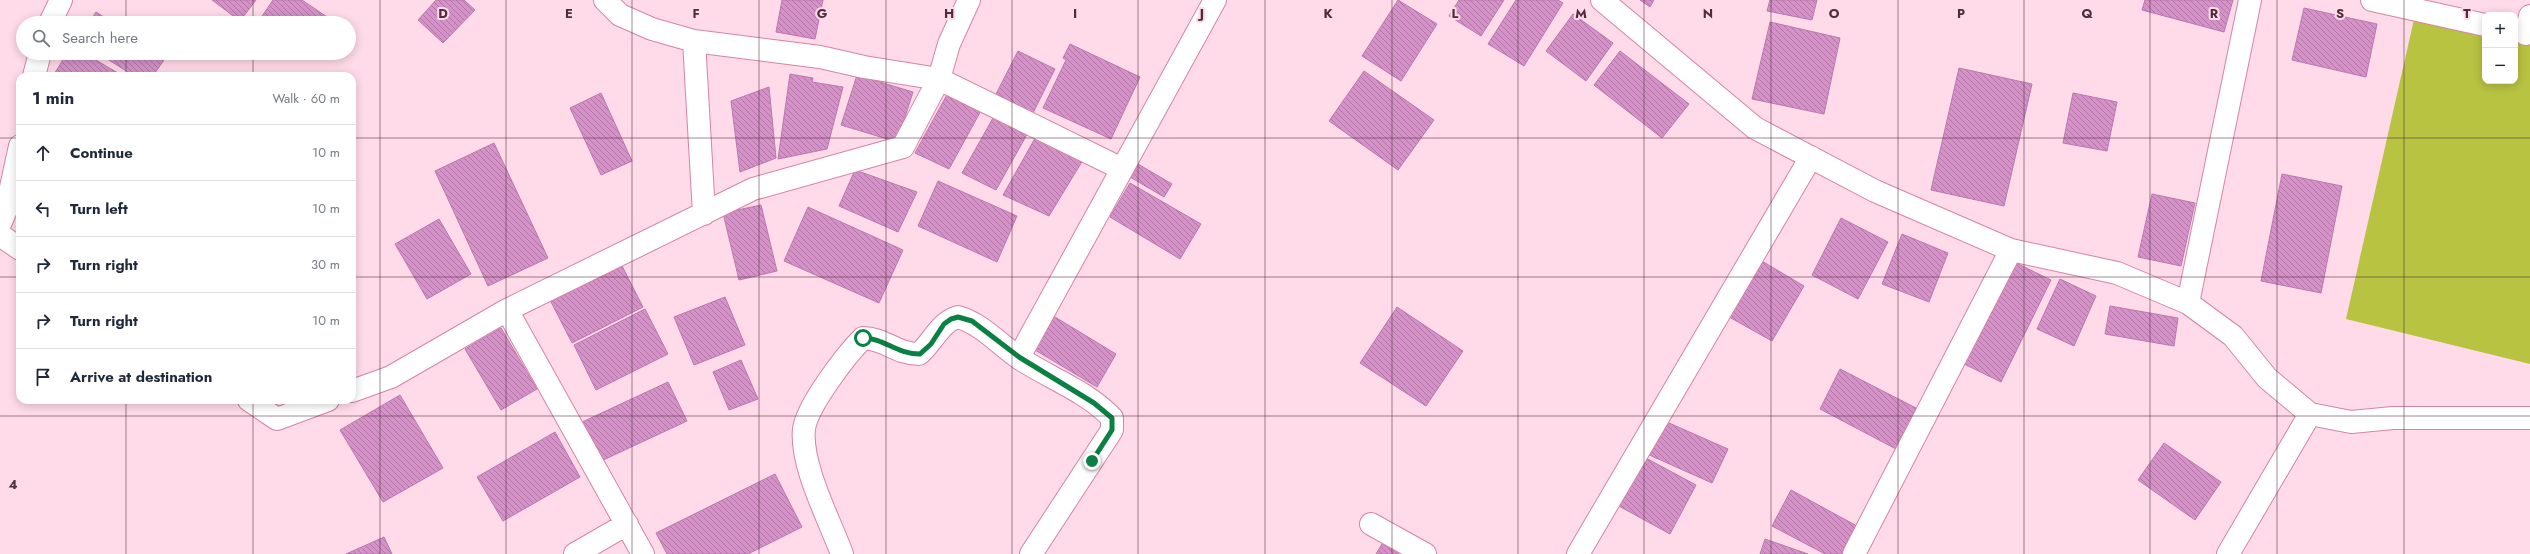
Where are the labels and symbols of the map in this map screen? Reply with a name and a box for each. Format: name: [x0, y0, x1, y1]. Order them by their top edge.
text: D: [438, 4, 448, 23]
text: E: [565, 4, 573, 23]
text: F: [692, 4, 700, 23]
text: G: [817, 4, 828, 23]
text: H: [944, 4, 954, 23]
text: I: [1073, 4, 1077, 23]
text: J: [1197, 4, 1204, 23]
text: K: [1323, 4, 1333, 23]
text: L: [1452, 4, 1459, 23]
text: M: [1575, 4, 1587, 23]
text: N: [1703, 4, 1713, 23]
text: O: [1829, 4, 1840, 23]
text: P: [1957, 4, 1965, 23]
text: Q: [2081, 4, 2093, 23]
text: R: [2210, 4, 2219, 23]
text: S: [2336, 4, 2344, 23]
text: T: [2463, 4, 2471, 23]
route start: [854, 329, 872, 347]
route end: [1083, 452, 1101, 470]
text: 4: [8, 475, 18, 494]

